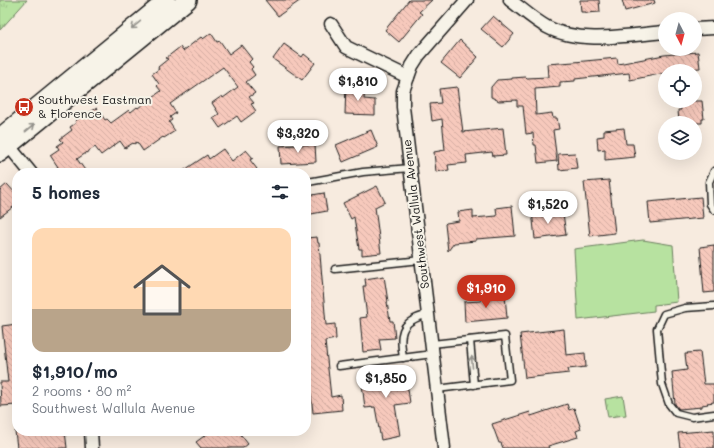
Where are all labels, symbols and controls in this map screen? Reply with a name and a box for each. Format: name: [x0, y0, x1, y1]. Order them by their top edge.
north arrow: [658, 12, 702, 56]
map controls: [658, 12, 702, 160]
one-way arrow: [131, 20, 142, 29]
button: locate: [658, 64, 702, 108]
pin: $1,810: [325, 68, 391, 102]
text: $1,810: [338, 72, 378, 89]
place label: Southwest Eastman & Florence: [38, 91, 151, 121]
bus stop icon: Southwest Eastman & Florence: [13, 96, 35, 118]
button: layers: [658, 116, 702, 160]
pin: $3,320: [265, 120, 331, 154]
one-way arrow: [25, 123, 36, 132]
text: $3,320: [276, 124, 320, 141]
street label: Southwest Wallula Avenue: [398, 138, 432, 290]
text: 5 homes: [32, 181, 100, 203]
icon: filters: [269, 181, 291, 203]
pin: $1,520: [515, 191, 581, 225]
text: $1,520: [527, 195, 569, 212]
icon: home: [126, 254, 198, 326]
pin: $1,910: [453, 275, 519, 309]
text: $1,910: [466, 279, 506, 296]
one-way arrow: [469, 356, 476, 369]
text: $1,910/mo: [32, 360, 118, 382]
pin: $1,850: [353, 365, 419, 399]
text: $1,850: [365, 369, 407, 386]
text: 2 rooms · 80 m²: [32, 382, 131, 399]
text: Southwest Wallula Avenue: [32, 399, 195, 416]

